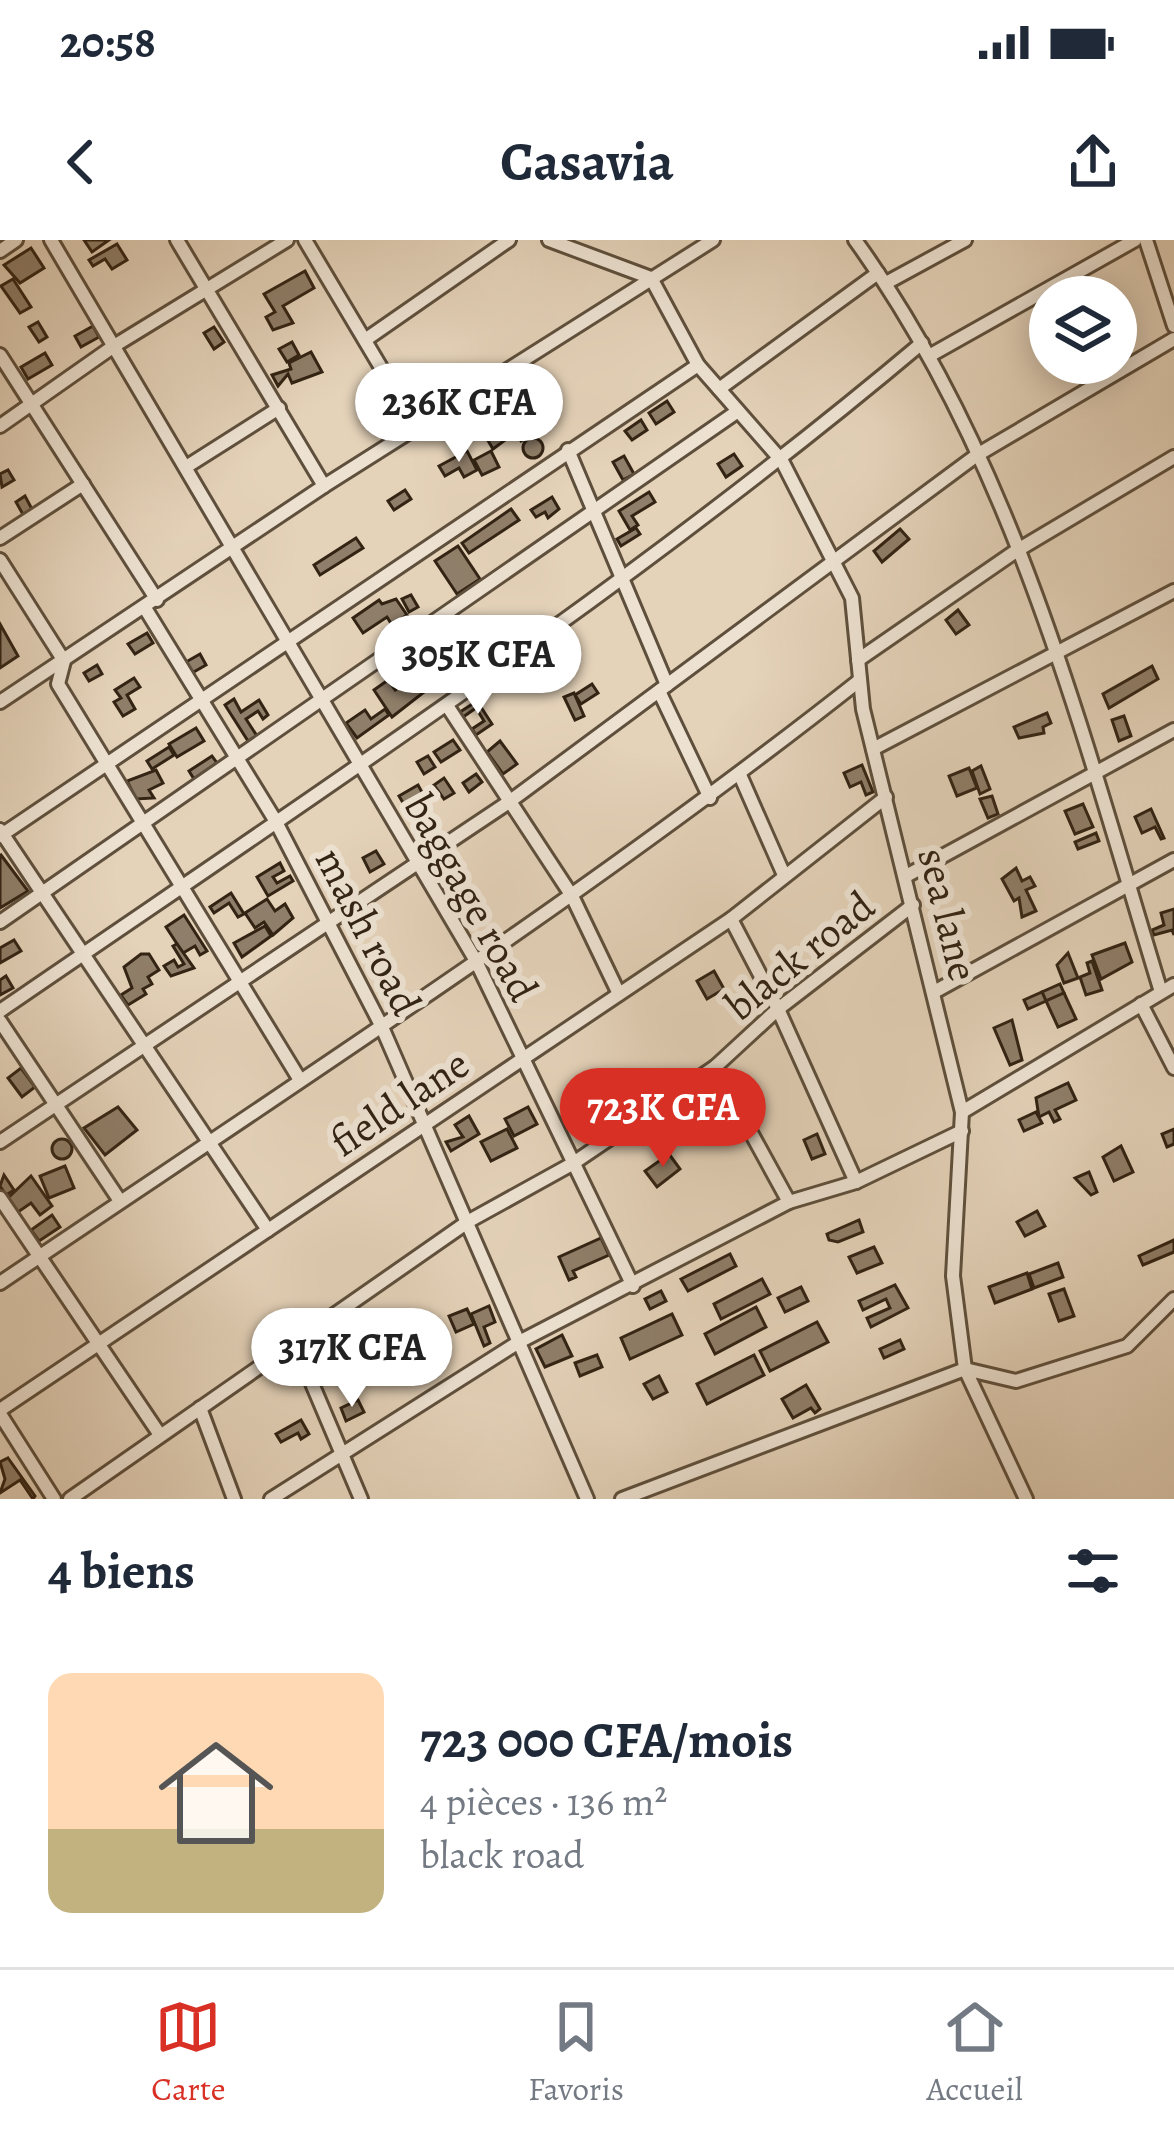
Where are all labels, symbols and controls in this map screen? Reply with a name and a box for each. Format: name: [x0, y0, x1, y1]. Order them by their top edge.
text: 20:58: [60, 11, 156, 73]
text: Casavia: [500, 125, 674, 199]
icon: back: [48, 129, 114, 195]
icon: share: [1060, 129, 1126, 195]
map controls: [1029, 276, 1137, 384]
button: layers: [1029, 276, 1137, 384]
pin: 236K CFA: [335, 363, 583, 465]
text: 236K CFA: [382, 375, 536, 428]
pin: 305K CFA: [354, 615, 602, 717]
text: 305K CFA: [401, 627, 555, 680]
street label: baggage road: [391, 783, 552, 1012]
street label: mash road: [302, 838, 435, 1025]
street label: sea lane: [905, 842, 993, 987]
street label: black road: [713, 877, 886, 1033]
street label: field lane: [319, 1035, 480, 1170]
pin: 723K CFA: [539, 1068, 787, 1170]
text: 723K CFA: [587, 1080, 739, 1133]
pin: 317K CFA: [228, 1308, 476, 1410]
text: 317K CFA: [278, 1320, 426, 1373]
text: 4 biens: [48, 1536, 195, 1606]
icon: filters: [1060, 1538, 1126, 1604]
text: 723 000 CFA/mois: [420, 1705, 793, 1775]
icon: home: [144, 1721, 288, 1865]
text: 4 pièces · 136 m²: [420, 1775, 667, 1828]
text: black road: [420, 1828, 584, 1881]
tab: Carte: [151, 1994, 226, 2111]
tab: Favoris: [528, 1994, 624, 2111]
tab: Accueil: [926, 1994, 1023, 2111]

